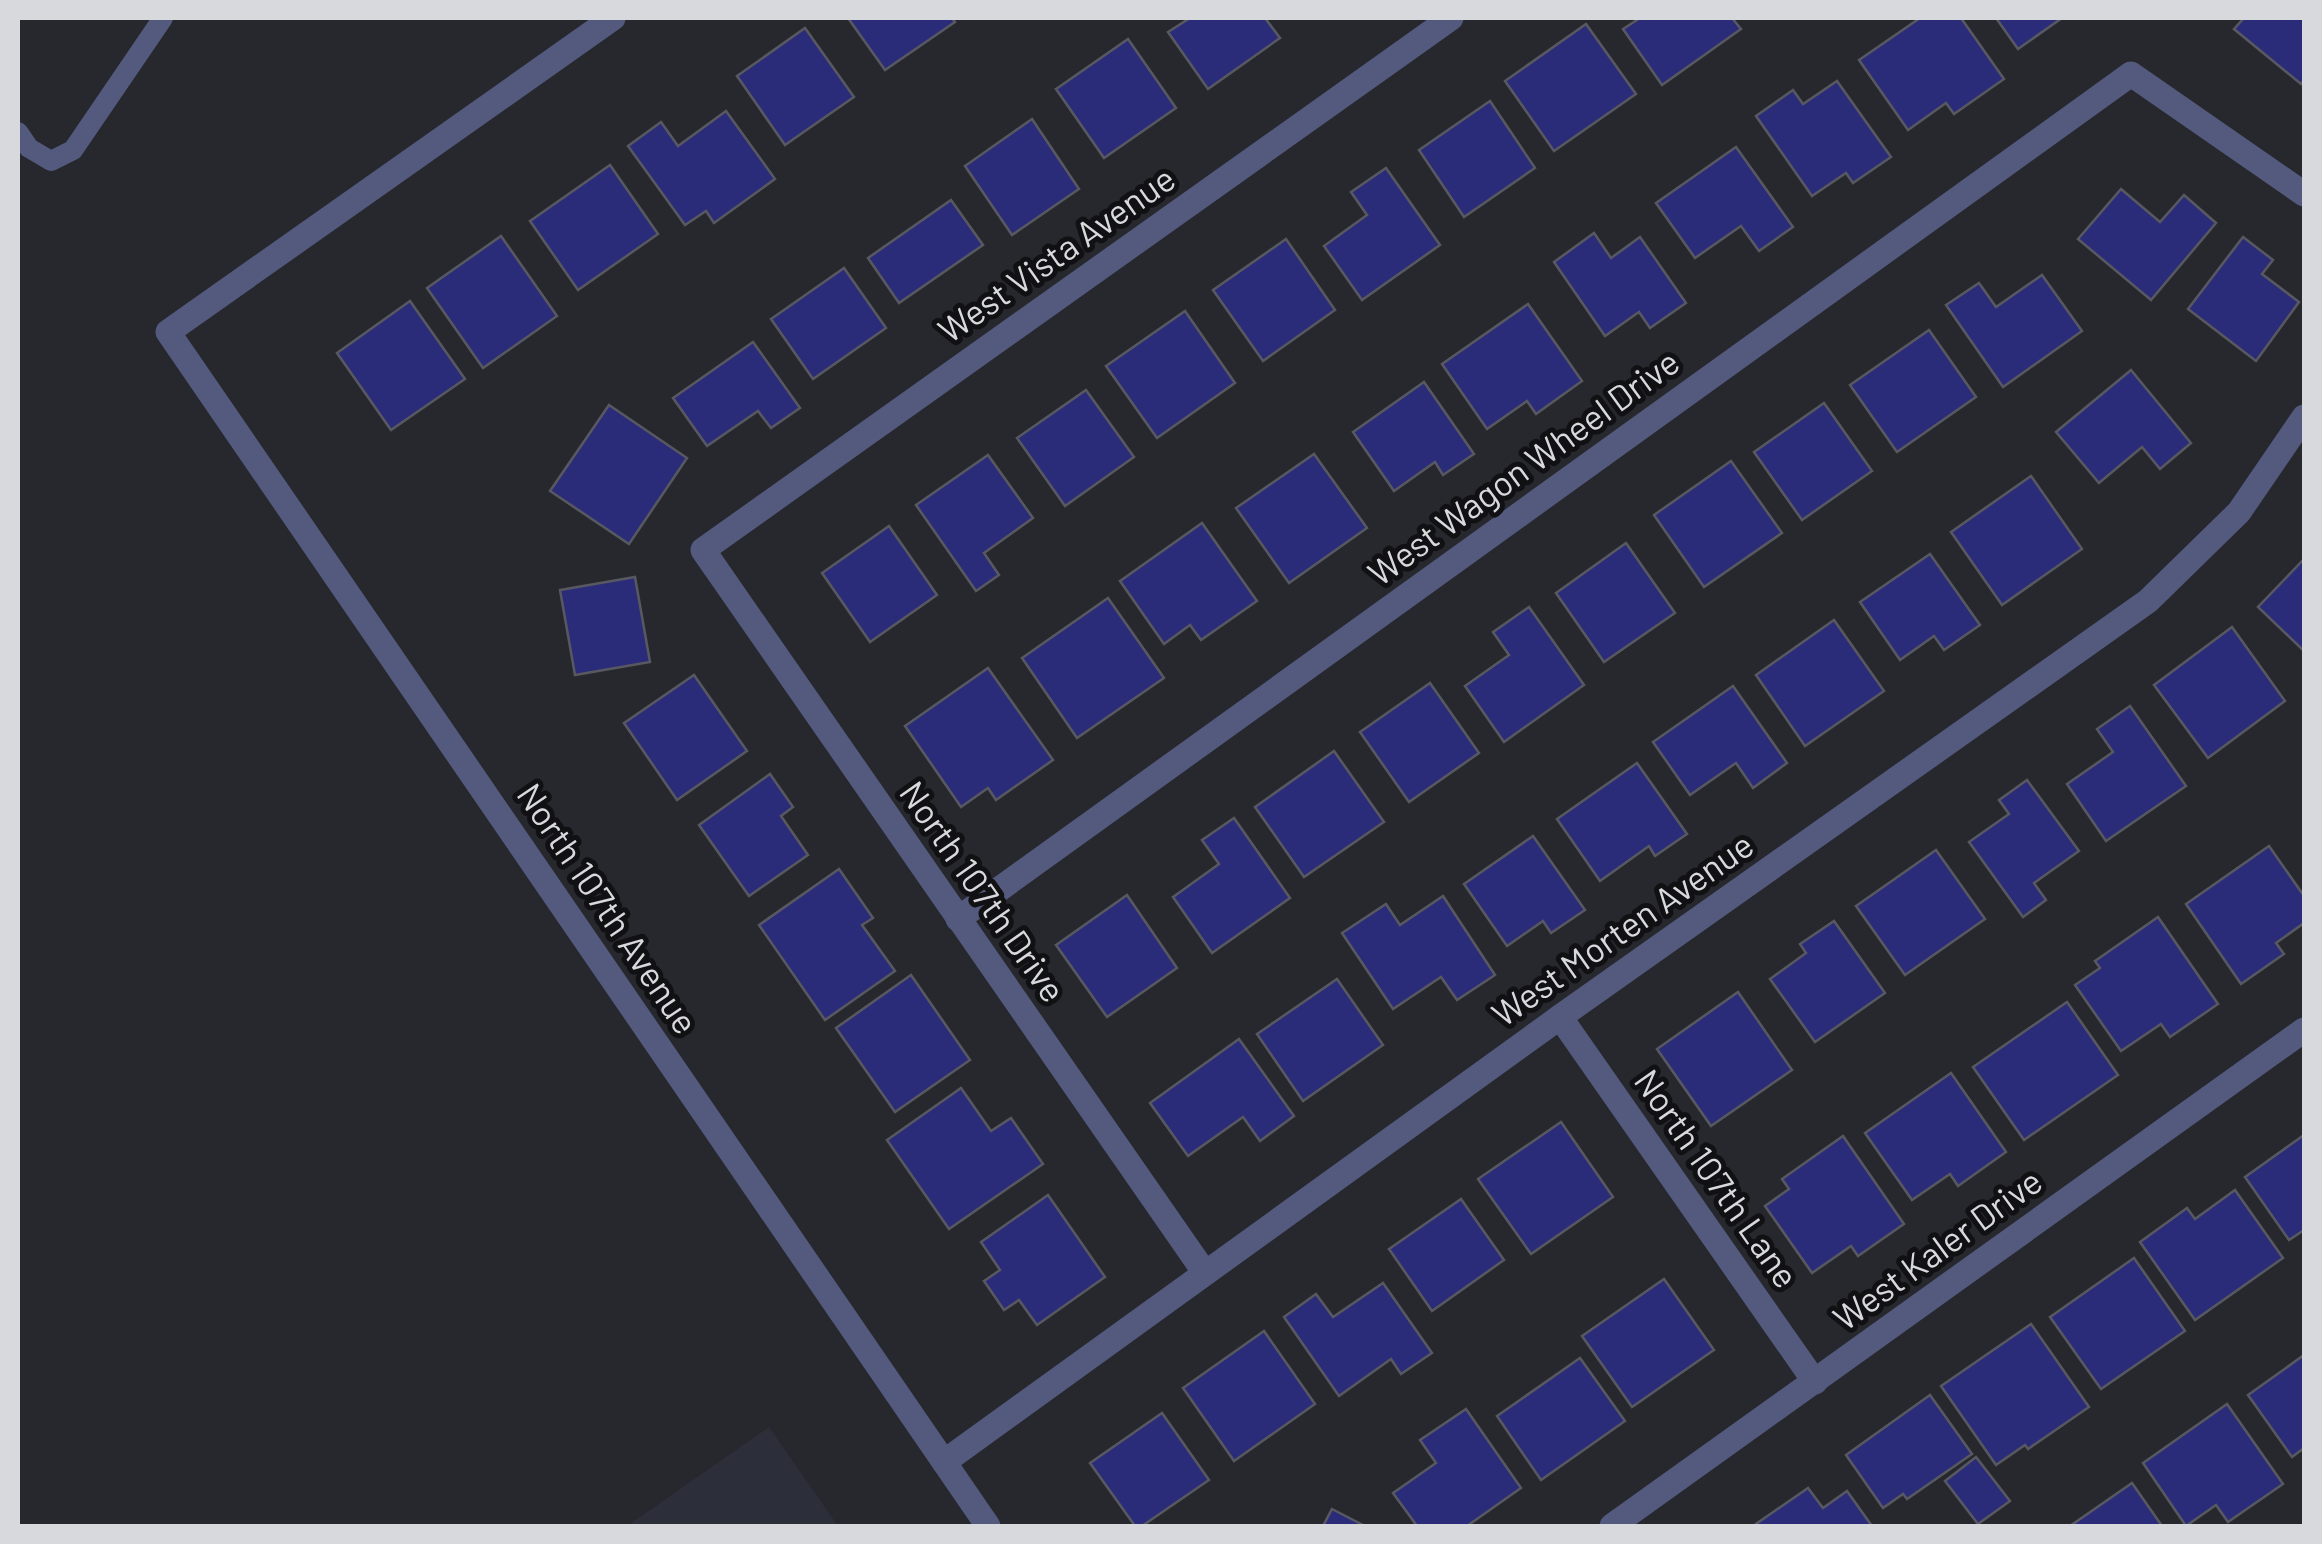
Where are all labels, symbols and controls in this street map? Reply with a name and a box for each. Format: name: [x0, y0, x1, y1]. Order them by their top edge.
street label: West Vista Avenue: [929, 156, 1182, 351]
street label: West Wagon Wheel Drive: [1359, 339, 1687, 593]
street label: North 107th Drive: [892, 772, 1075, 1009]
street label: North 107th Avenue: [509, 775, 708, 1041]
street label: West Morten Avenue: [1483, 822, 1761, 1034]
street label: North 107th Lane: [1627, 1061, 1808, 1295]
street label: West Kaler Drive: [1824, 1159, 2049, 1338]

